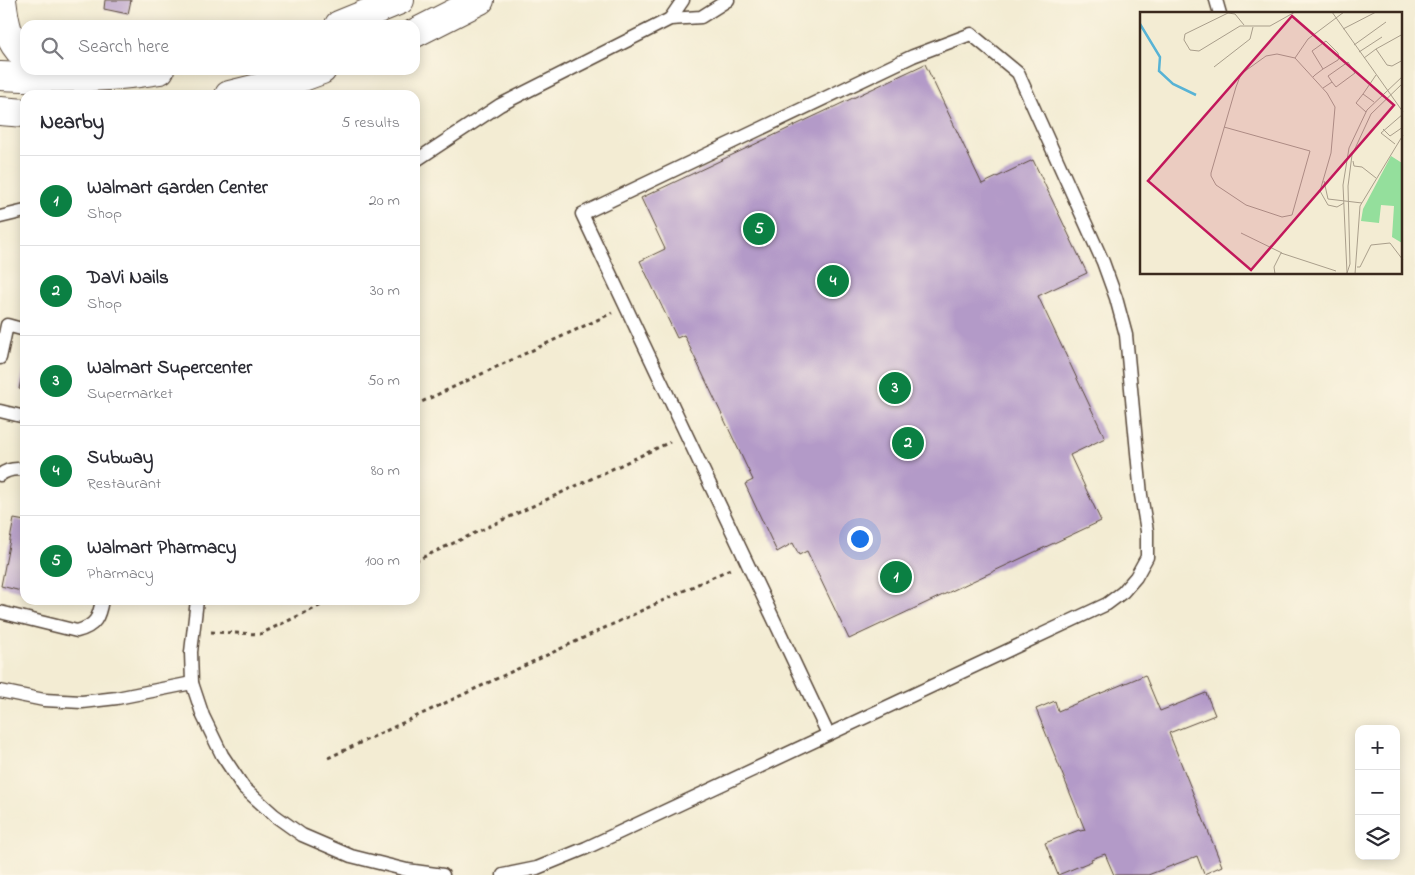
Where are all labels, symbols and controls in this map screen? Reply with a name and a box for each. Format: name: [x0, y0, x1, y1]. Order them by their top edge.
inset map: [1140, 12, 1402, 275]
search box: [20, 20, 420, 75]
icon: search: [38, 34, 66, 62]
text: Search here: [78, 34, 169, 61]
text: Nearby: [40, 108, 104, 138]
text: 5 results: [341, 111, 400, 135]
text: Walmart Garden Center: [87, 175, 268, 202]
text: 1: [53, 189, 59, 213]
text: 20 m: [369, 189, 400, 213]
text: Shop: [87, 202, 122, 226]
pin: 5: [743, 210, 775, 248]
pin: 4: [817, 262, 849, 300]
text: DaVi Nails: [87, 265, 169, 292]
text: 2: [52, 279, 60, 303]
text: 30 m: [370, 279, 400, 303]
text: Shop: [87, 292, 122, 316]
text: Walmart Supercenter: [87, 355, 252, 382]
text: 3: [53, 369, 59, 393]
text: 50 m: [368, 369, 400, 393]
pin: 3: [879, 369, 911, 407]
text: Supermarket: [87, 382, 173, 406]
pin: 2: [892, 424, 924, 462]
text: Subway: [87, 445, 153, 472]
text: 4: [53, 459, 59, 483]
text: 80 m: [371, 459, 400, 483]
text: Restaurant: [87, 472, 161, 496]
your location: [847, 526, 873, 552]
text: Walmart Pharmacy: [87, 535, 236, 562]
text: 5: [51, 549, 61, 573]
text: 100 m: [365, 549, 400, 573]
pin: 1: [880, 558, 912, 596]
text: Pharmacy: [87, 562, 154, 586]
map controls: [1355, 725, 1400, 860]
button: +: [1355, 725, 1400, 770]
button: −: [1355, 770, 1400, 815]
button: layers: [1355, 815, 1400, 860]

